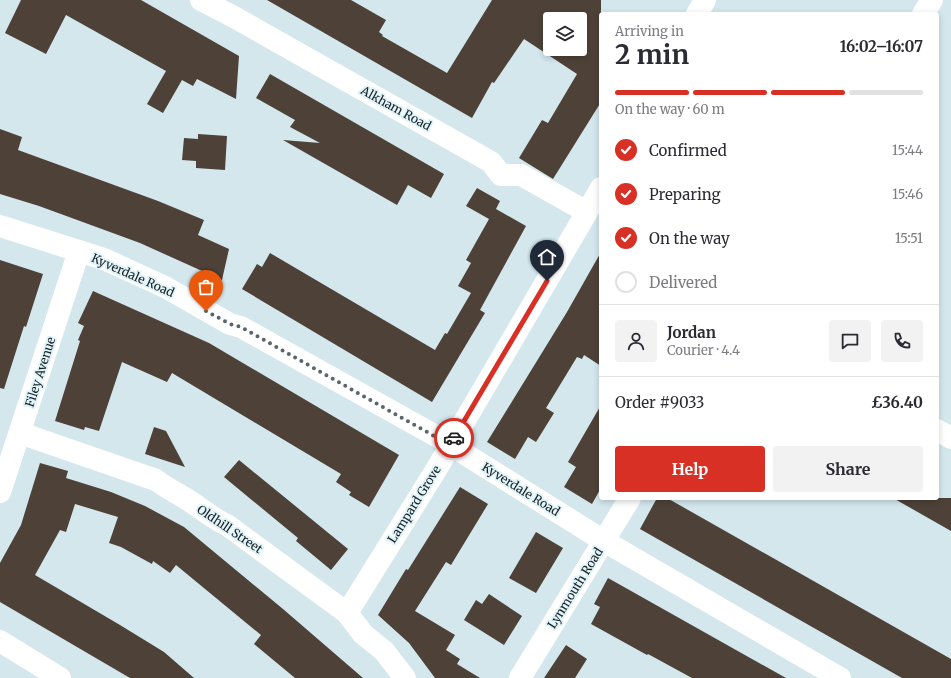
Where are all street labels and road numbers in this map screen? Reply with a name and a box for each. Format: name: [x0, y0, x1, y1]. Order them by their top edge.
street label: Alkham Road: [357, 82, 434, 134]
street label: Kyverdale Road: [89, 250, 177, 300]
street label: Filey Avenue: [22, 335, 58, 409]
street label: Kyverdale Road: [479, 459, 563, 519]
street label: Lampard Grove: [384, 462, 444, 546]
street label: Oldhill Street: [194, 502, 266, 557]
street label: Lynmouth Road: [544, 545, 606, 631]

